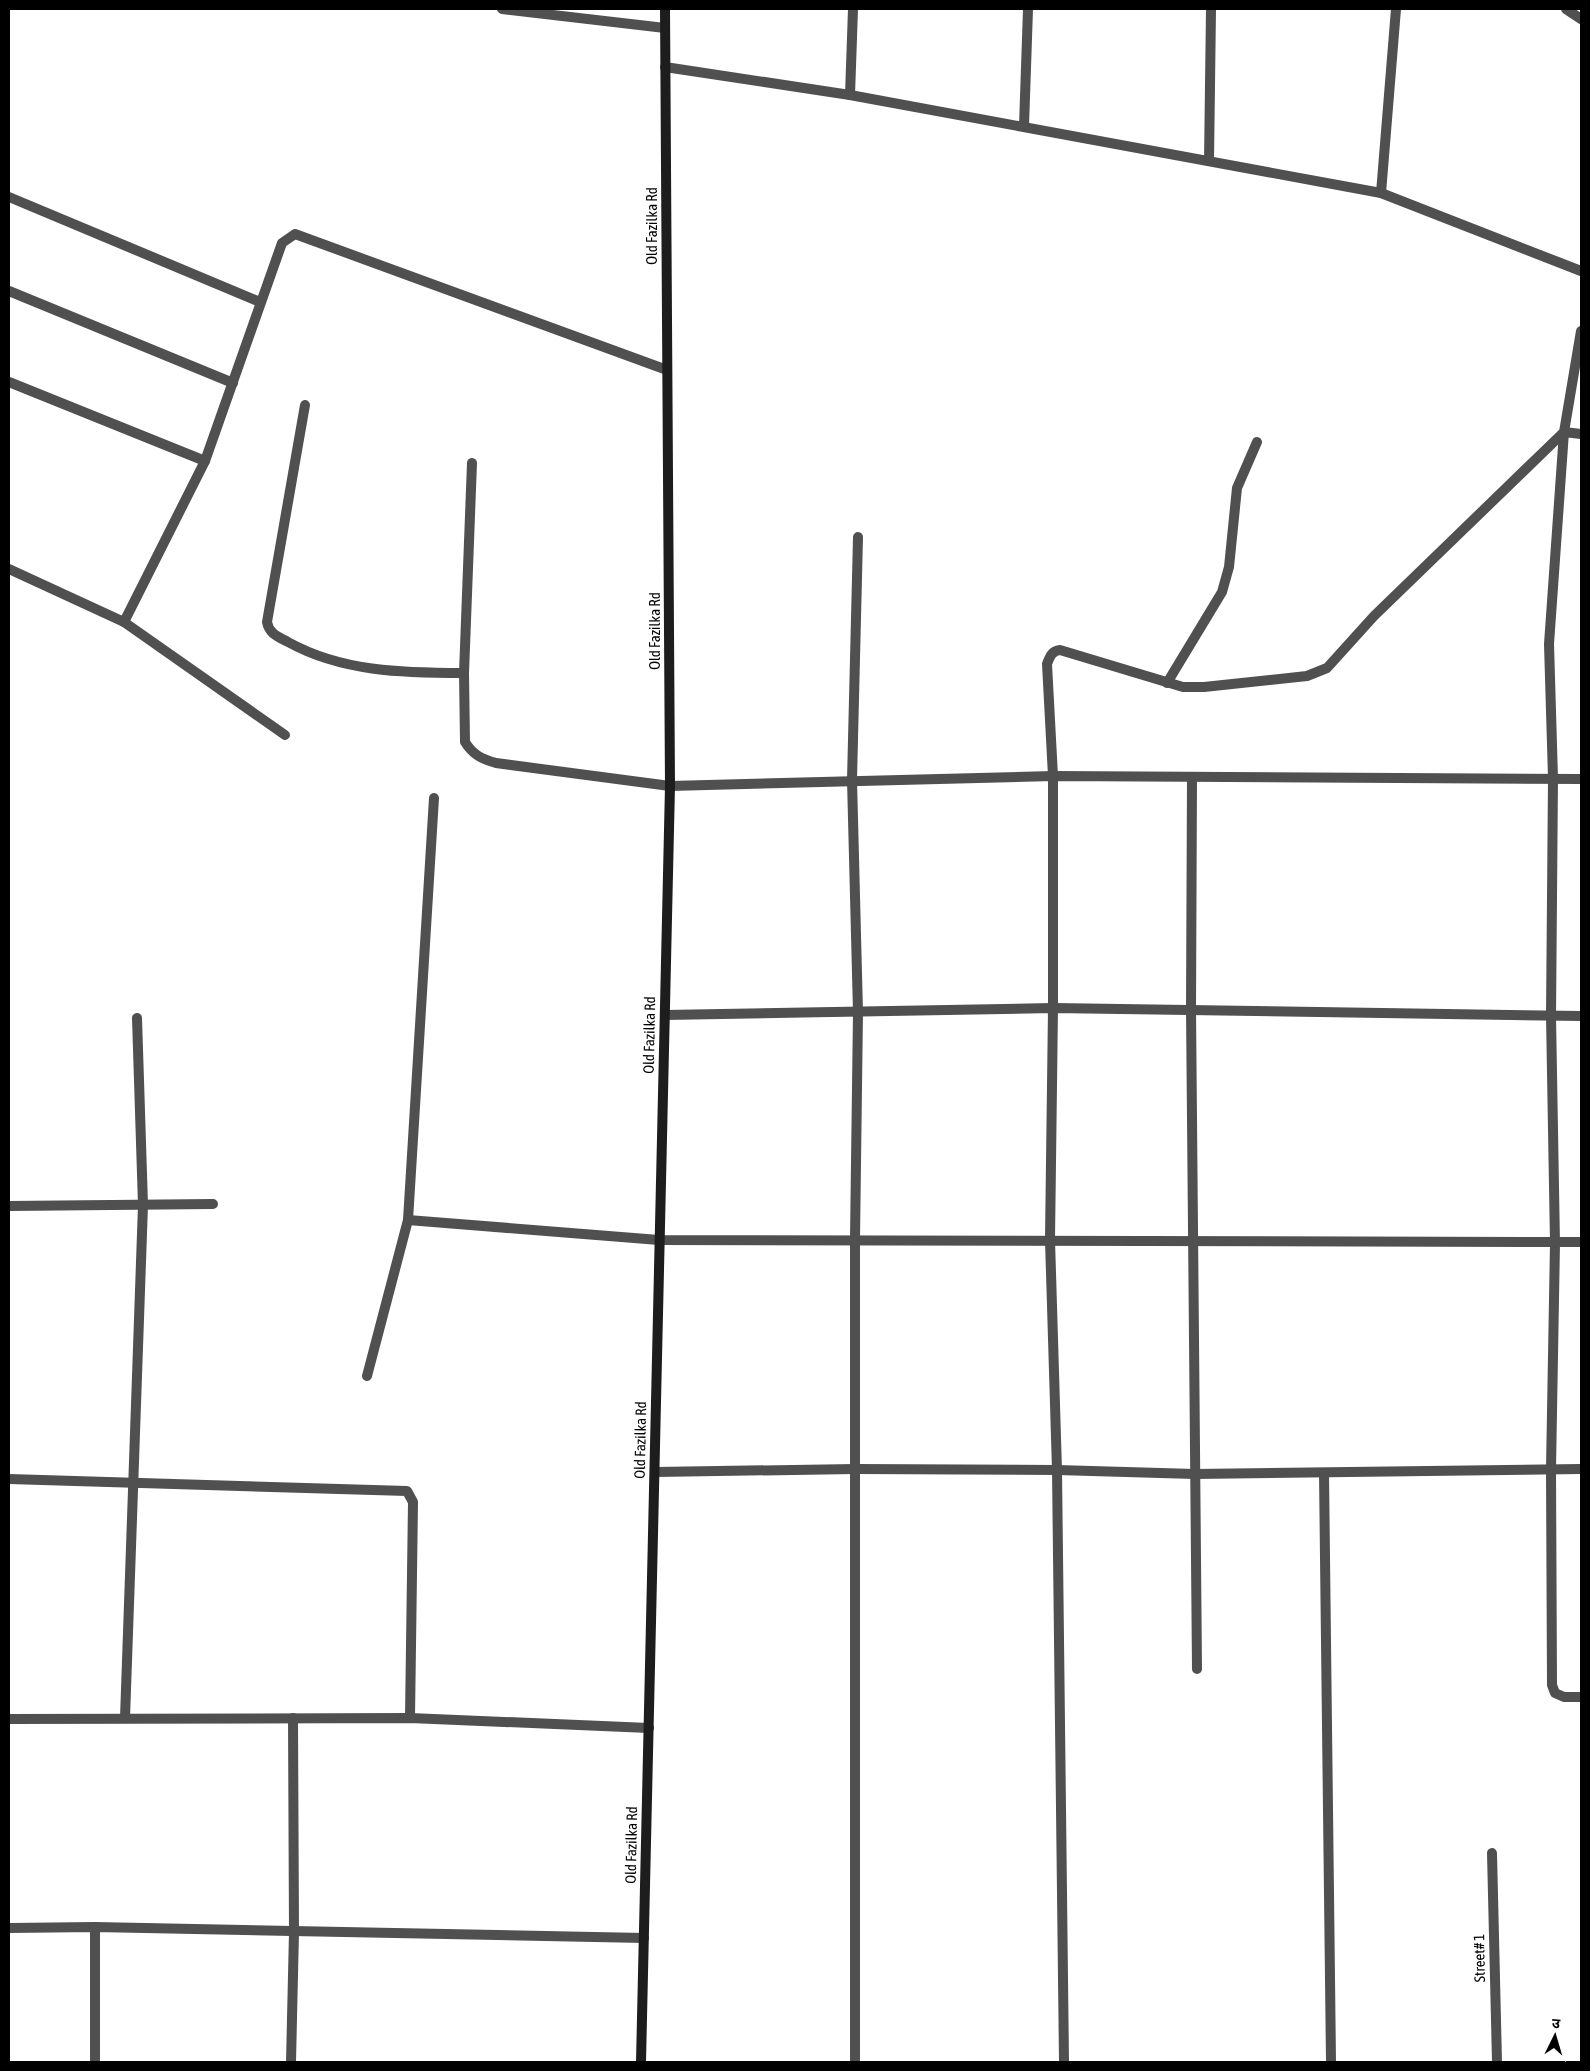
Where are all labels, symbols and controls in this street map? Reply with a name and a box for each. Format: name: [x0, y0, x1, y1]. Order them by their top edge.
street label: Old Fazilka Rd: [643, 187, 660, 265]
street label: Old Fazilka Rd: [646, 592, 663, 670]
street label: Old Fazilka Rd: [640, 996, 658, 1074]
street label: Old Fazilka Rd: [631, 1401, 649, 1479]
street label: Old Fazilka Rd: [622, 1806, 640, 1884]
street label: Street# 1: [1470, 1934, 1488, 1982]
north arrow: [1530, 2011, 1580, 2061]
text: उ: [1551, 2015, 1562, 2031]

